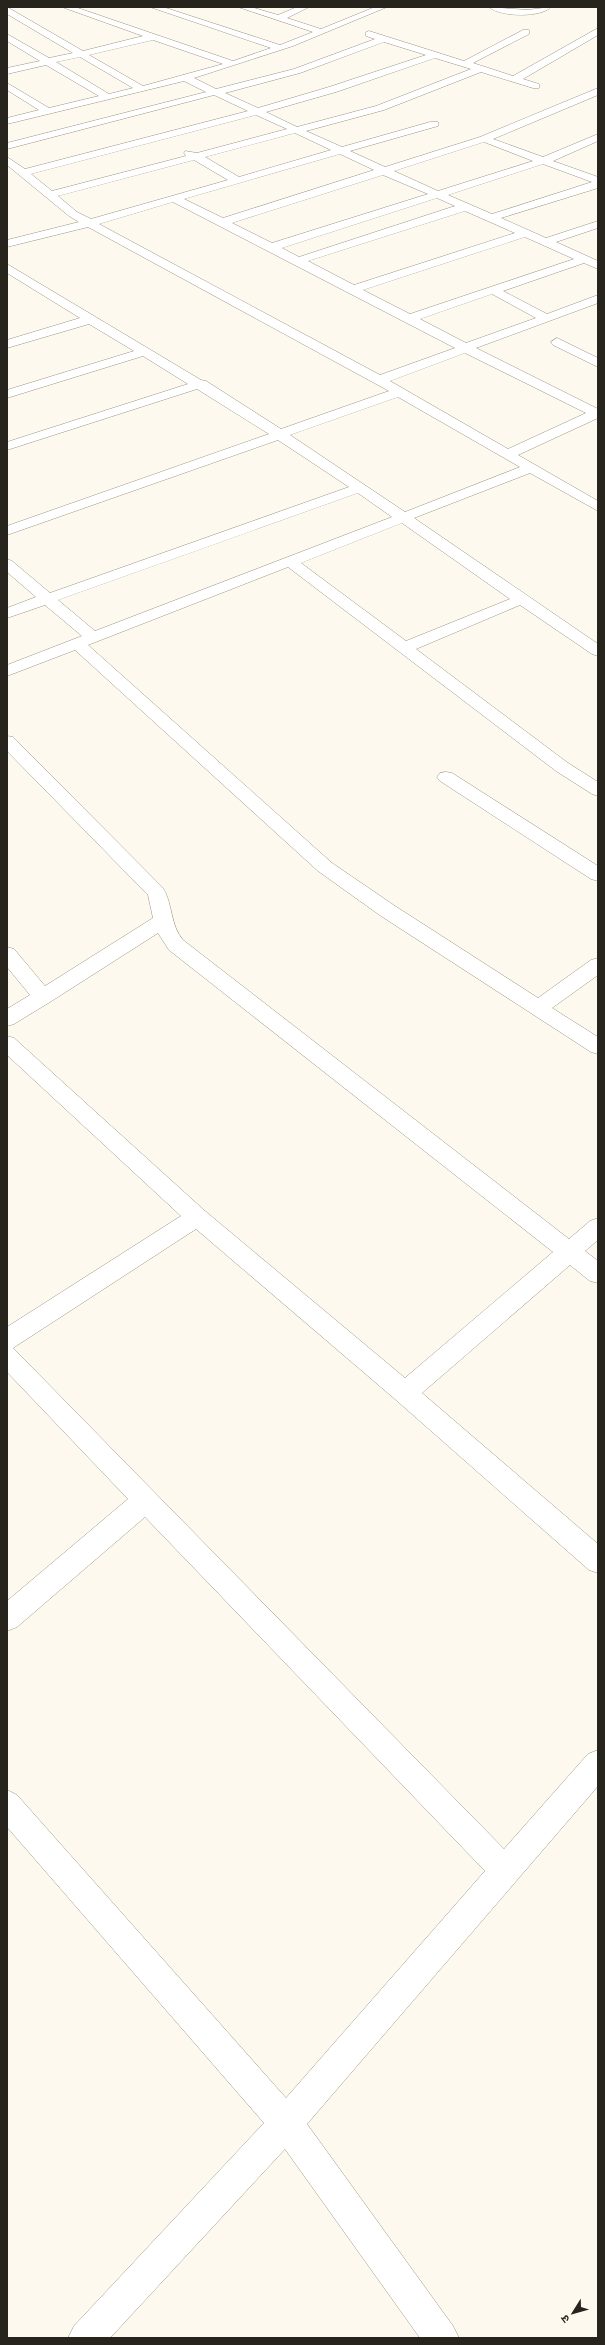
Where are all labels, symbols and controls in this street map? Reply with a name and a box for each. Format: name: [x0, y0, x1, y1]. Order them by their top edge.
north arrow: [553, 2293, 593, 2333]
text: उ: [557, 2312, 572, 2326]

